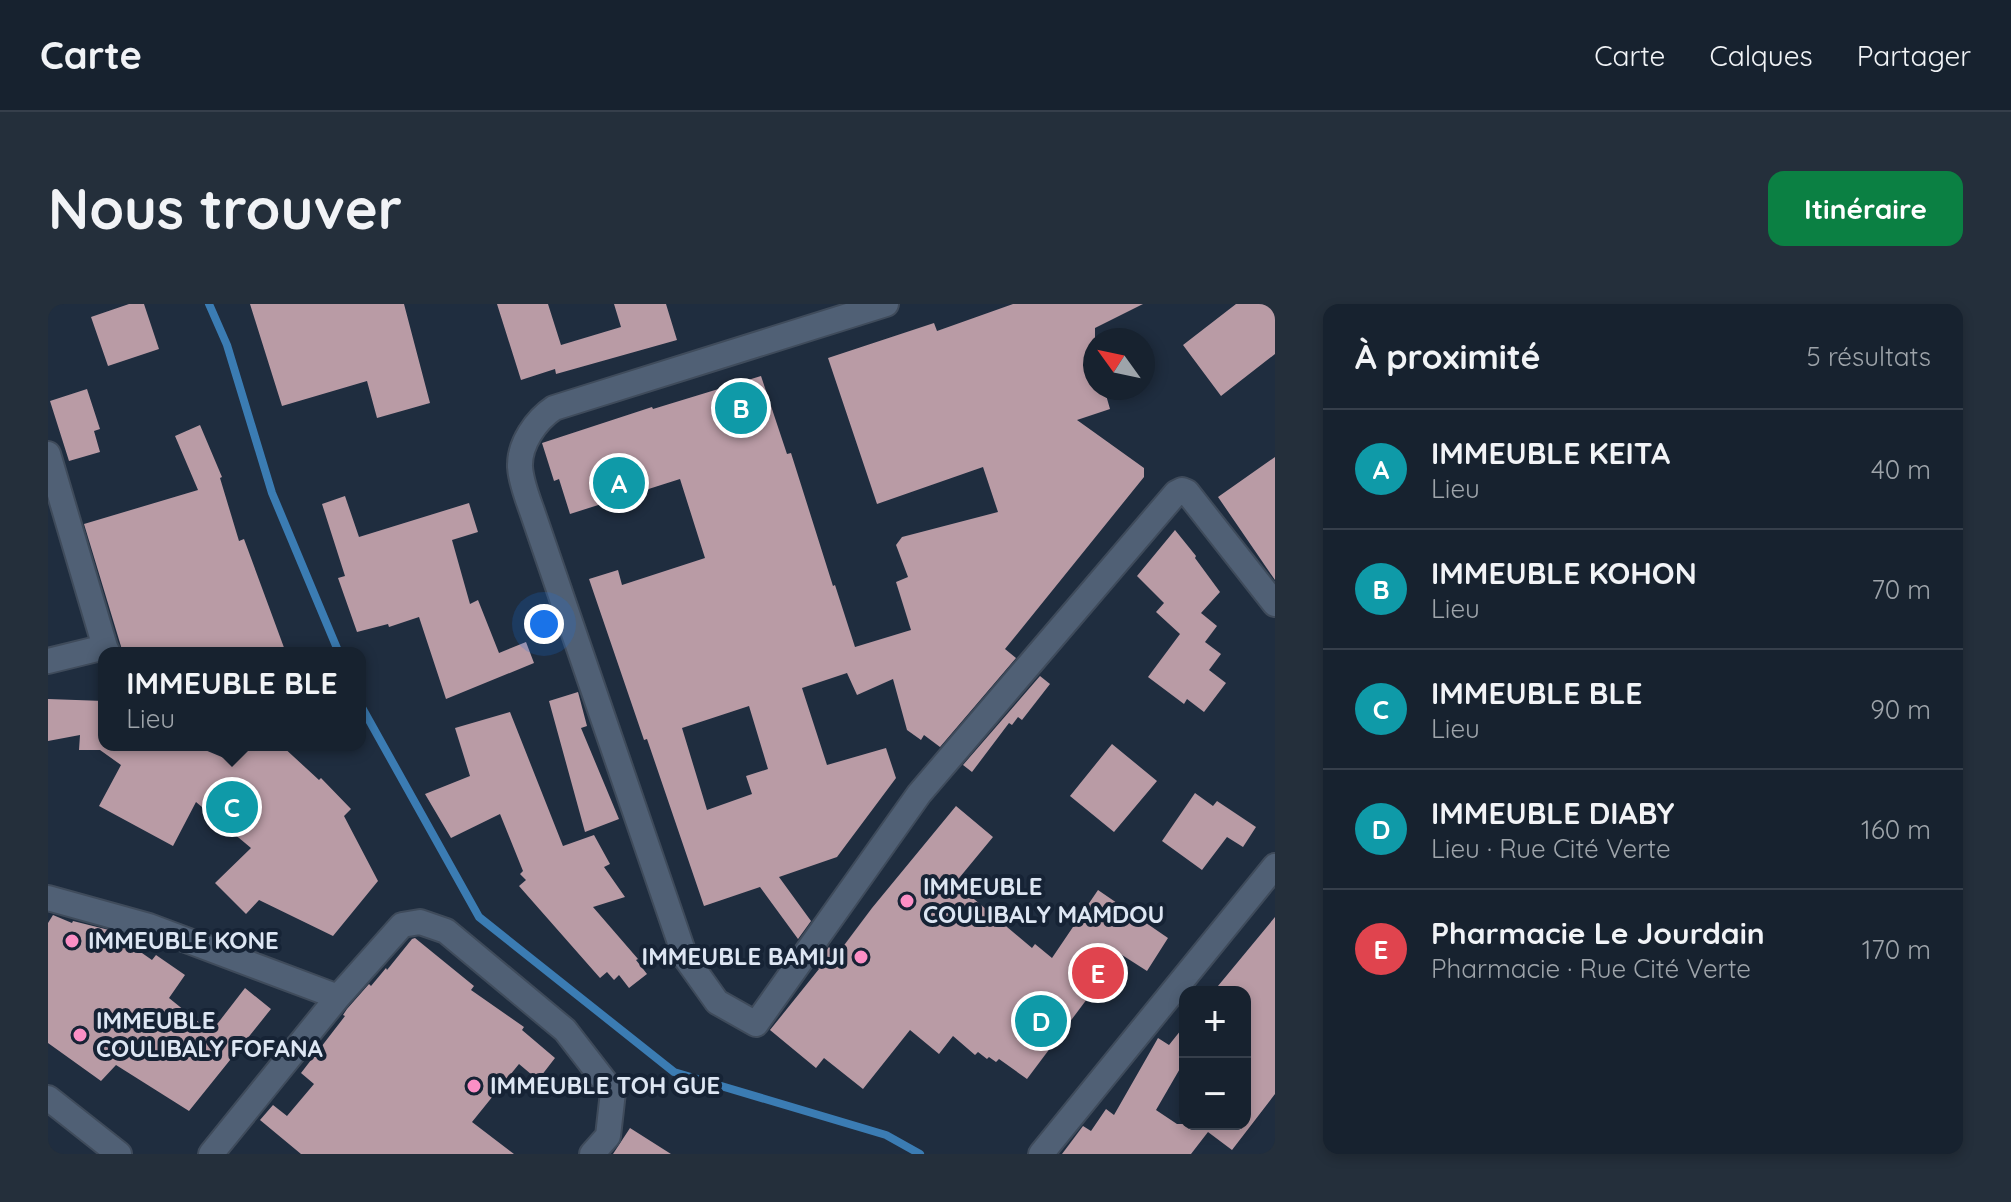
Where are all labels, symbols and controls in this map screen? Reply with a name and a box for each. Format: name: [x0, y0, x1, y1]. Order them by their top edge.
text: Carte: [40, 31, 142, 79]
text: Carte: [1594, 38, 1665, 73]
text: Calques: [1709, 38, 1813, 73]
text: Partager: [1857, 38, 1971, 73]
button: Itinéraire: [1768, 171, 1963, 246]
text: Nous trouver: [48, 173, 402, 243]
north arrow: [1083, 328, 1155, 400]
text: À proximité: [1355, 335, 1541, 378]
text: 5 résultats: [1807, 340, 1931, 373]
pin: B: [715, 378, 767, 438]
text: IMMEUBLE KEITA: [1431, 434, 1670, 472]
pin: A: [593, 453, 645, 513]
text: A: [1373, 453, 1389, 486]
text: 40 m: [1871, 453, 1931, 486]
text: Lieu: [1431, 472, 1480, 505]
text: IMMEUBLE KOHON: [1431, 554, 1697, 592]
text: B: [1372, 573, 1390, 606]
text: 70 m: [1871, 573, 1931, 606]
text: Lieu: [1431, 592, 1480, 625]
your location: [524, 604, 564, 644]
popup: [98, 647, 366, 751]
text: IMMEUBLE BLE: [126, 664, 338, 702]
text: IMMEUBLE BLE: [1431, 674, 1642, 712]
text: C: [1373, 693, 1389, 726]
text: 90 m: [1870, 693, 1931, 726]
text: Lieu: [126, 702, 175, 735]
text: Lieu: [1431, 712, 1480, 745]
pin: C: [206, 777, 258, 837]
text: IMMEUBLE DIABY: [1431, 794, 1674, 832]
text: D: [1372, 813, 1390, 846]
text: 160 m: [1861, 813, 1931, 846]
text: Lieu · Rue Cité Verte: [1431, 832, 1671, 865]
place label: IMMEUBLE COULIBALY MAMDOU: [923, 871, 1164, 929]
marker: IMMEUBLE COULIBALY MAMDOU: [898, 892, 916, 910]
text: Pharmacie Le Jourdain: [1431, 914, 1765, 952]
place label: IMMEUBLE KONE: [88, 925, 279, 955]
marker: IMMEUBLE KONE: [63, 932, 81, 950]
text: E: [1374, 933, 1388, 966]
text: 170 m: [1862, 933, 1931, 966]
place label: IMMEUBLE BAMIJI: [642, 941, 845, 971]
pin: E: [1072, 943, 1124, 1003]
marker: IMMEUBLE BAMIJI: [852, 948, 870, 966]
text: Pharmacie · Rue Cité Verte: [1431, 952, 1751, 985]
map controls: [1179, 986, 1251, 1130]
button: +: [1179, 986, 1251, 1058]
pin: D: [1015, 991, 1067, 1051]
place label: IMMEUBLE COULIBALY FOFANA: [96, 1005, 324, 1063]
marker: IMMEUBLE COULIBALY FOFANA: [71, 1026, 89, 1044]
button: −: [1179, 1058, 1251, 1130]
place label: IMMEUBLE TOH GUE: [490, 1070, 720, 1100]
marker: IMMEUBLE TOH GUE: [465, 1077, 483, 1095]

